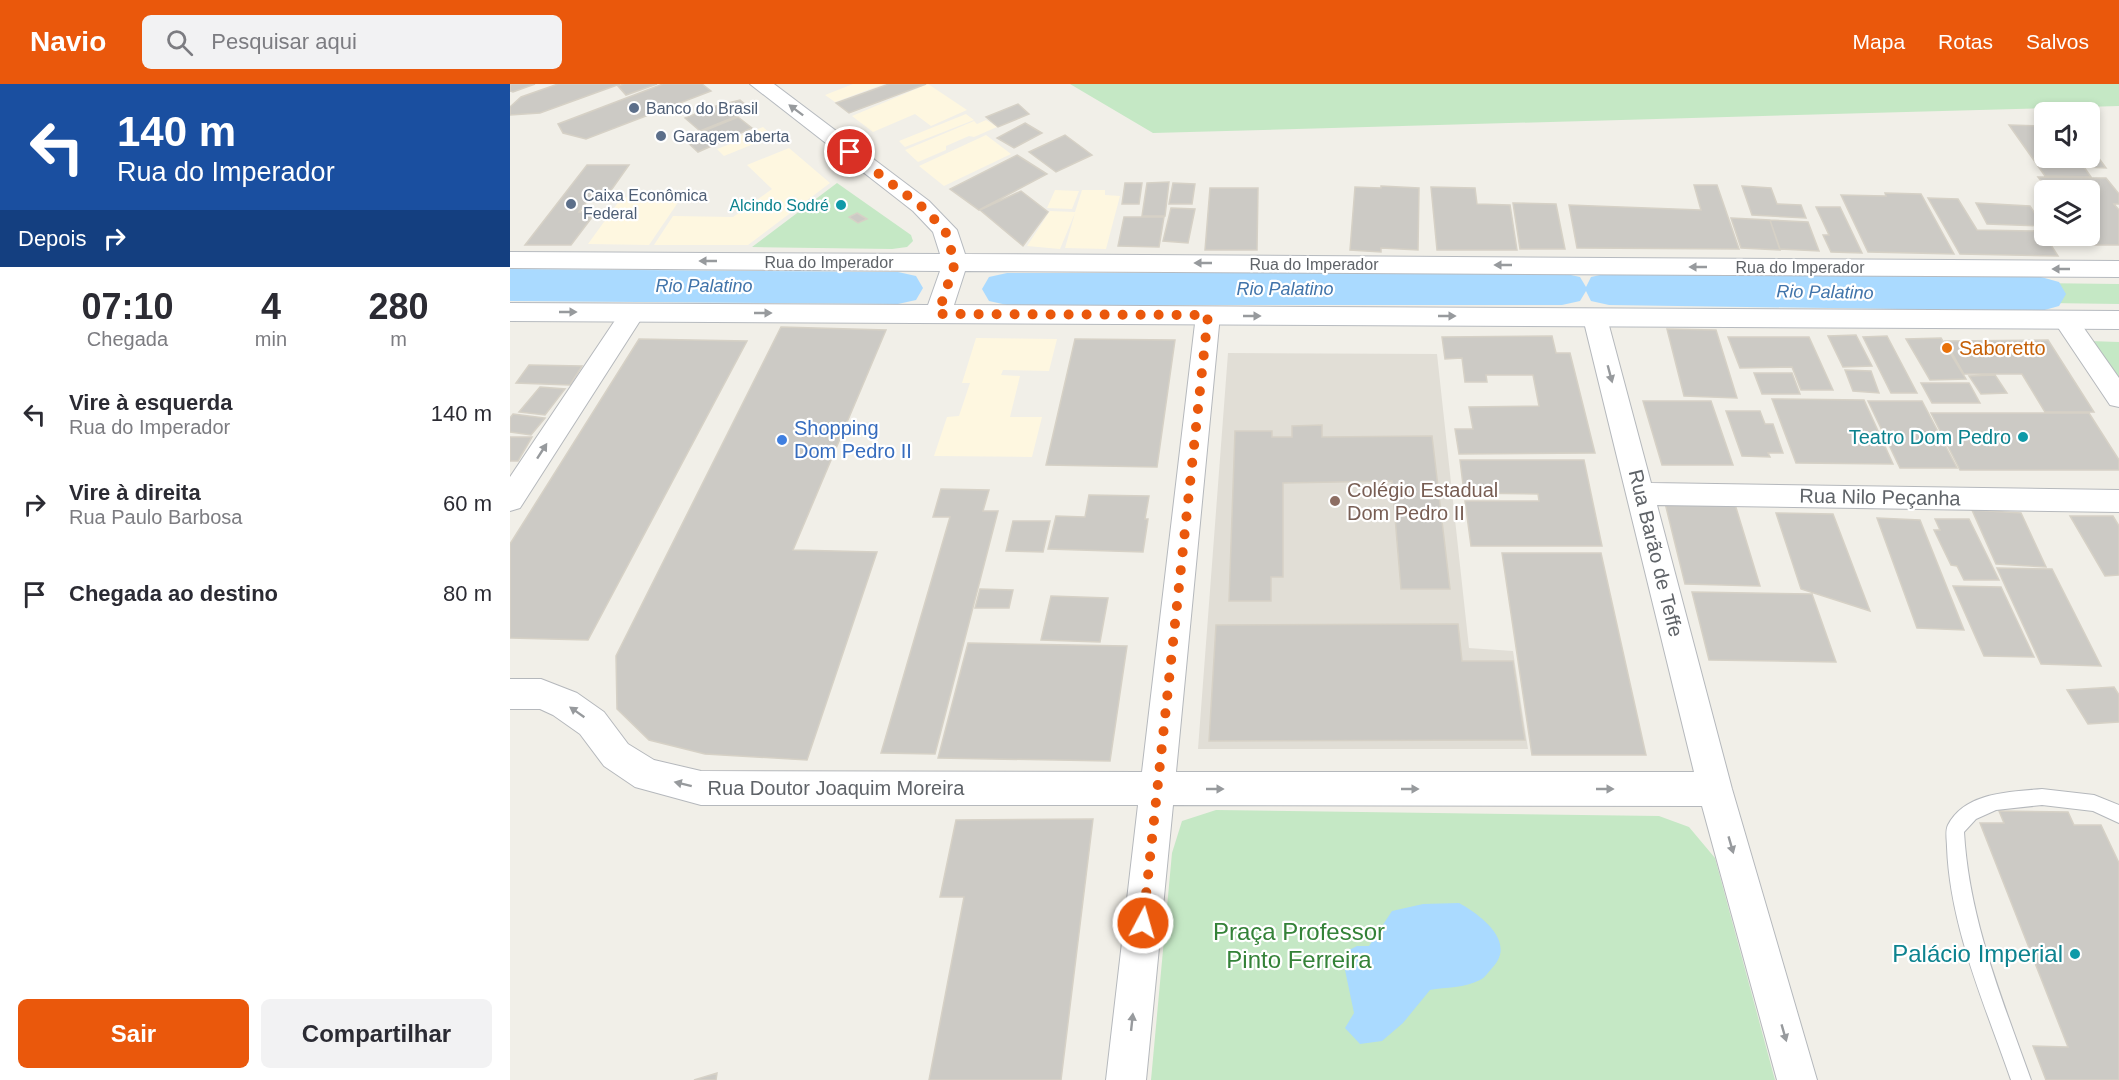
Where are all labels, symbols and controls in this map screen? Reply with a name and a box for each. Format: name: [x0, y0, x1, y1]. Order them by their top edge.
search box: [142, 15, 562, 69]
text: Navio: [30, 26, 106, 57]
icon: search: [163, 26, 196, 59]
text: Pesquisar aqui: [211, 29, 357, 54]
text: Mapa: [1853, 30, 1905, 53]
text: Rotas: [1938, 30, 1993, 53]
text: Salvos: [2026, 30, 2089, 53]
place label: Banco do Brasil: [646, 100, 758, 117]
marker: Banco do Brasil: [627, 101, 641, 115]
map controls: [2034, 102, 2100, 246]
button: sound: [2034, 102, 2100, 168]
one-way arrow: [788, 105, 803, 117]
icon: left: [18, 108, 96, 186]
text: 140 m: [117, 108, 236, 155]
pin: [824, 126, 875, 177]
place label: Garagem aberta: [673, 128, 790, 145]
marker: Garagem aberta: [654, 129, 668, 143]
icon: arrive: [833, 135, 866, 168]
text: Rua do Imperador: [117, 157, 335, 187]
button: layers: [2034, 180, 2100, 246]
place label: Caixa Econômica Federal: [583, 187, 708, 222]
marker: Caixa Econômica Federal: [564, 197, 578, 211]
place label: Alcindo Sodré: [729, 197, 829, 214]
marker: Alcindo Sodré: [834, 198, 848, 212]
icon: right: [98, 222, 131, 255]
text: Depois: [18, 226, 86, 251]
street label: Rua do Imperador: [765, 254, 894, 271]
one-way arrow: [698, 256, 717, 266]
street label: Rua do Imperador: [1250, 256, 1379, 273]
one-way arrow: [1193, 258, 1212, 268]
street label: Rua do Imperador: [1736, 259, 1865, 276]
one-way arrow: [1493, 260, 1512, 270]
one-way arrow: [1688, 262, 1707, 272]
one-way arrow: [2051, 264, 2070, 274]
water label: Rio Palatino: [655, 276, 753, 296]
water label: Rio Palatino: [1236, 279, 1334, 299]
water label: Rio Palatino: [1776, 281, 1874, 303]
text: 07:10: [81, 286, 173, 327]
text: 4: [261, 286, 281, 327]
text: 280: [368, 286, 429, 327]
one-way arrow: [559, 307, 578, 317]
one-way arrow: [754, 308, 773, 318]
one-way arrow: [1243, 311, 1262, 321]
one-way arrow: [1438, 311, 1457, 321]
text: Chegada: [87, 328, 168, 350]
text: min: [255, 328, 287, 350]
text: m: [390, 328, 407, 350]
place label: Saboretto: [1959, 337, 2046, 359]
marker: Saboretto: [1940, 341, 1954, 355]
one-way arrow: [1606, 366, 1615, 384]
text: Vire à esquerda: [69, 390, 232, 415]
icon: left: [18, 398, 51, 431]
text: 140 m: [431, 401, 492, 426]
text: Rua do Imperador: [69, 416, 230, 438]
place label: Shopping Dom Pedro II: [794, 417, 912, 462]
place label: Teatro Dom Pedro: [1849, 426, 2011, 448]
marker: Teatro Dom Pedro: [2016, 430, 2030, 444]
marker: Shopping Dom Pedro II: [775, 433, 789, 447]
one-way arrow: [536, 443, 547, 459]
street label: Rua Barão de Teffe: [1625, 467, 1687, 639]
place label: Colégio Estadual Dom Pedro II: [1347, 479, 1498, 524]
text: Vire à direita: [69, 480, 201, 505]
street label: Rua Nilo Peçanha: [1799, 485, 1962, 509]
icon: right: [18, 488, 51, 521]
text: 60 m: [443, 491, 492, 516]
marker: Colégio Estadual Dom Pedro II: [1328, 494, 1342, 508]
text: Rua Paulo Barbosa: [69, 506, 242, 528]
icon: arrive: [18, 578, 51, 611]
text: Chegada ao destino: [69, 581, 278, 606]
text: 80 m: [443, 581, 492, 606]
one-way arrow: [569, 706, 585, 718]
street label: Rua Doutor Joaquim Moreira: [708, 777, 965, 799]
one-way arrow: [674, 778, 692, 788]
one-way arrow: [1206, 784, 1225, 794]
one-way arrow: [1401, 784, 1420, 794]
one-way arrow: [1596, 784, 1615, 794]
one-way arrow: [1727, 836, 1736, 854]
position arrow: [1111, 891, 1175, 955]
park label: Praça Professor Pinto Ferreira: [1213, 918, 1385, 973]
place label: Palácio Imperial: [1892, 940, 2063, 967]
marker: Palácio Imperial: [2068, 947, 2082, 961]
button: Sair: [18, 999, 249, 1068]
button: Compartilhar: [261, 999, 492, 1068]
one-way arrow: [1128, 1012, 1137, 1031]
one-way arrow: [1780, 1024, 1789, 1042]

